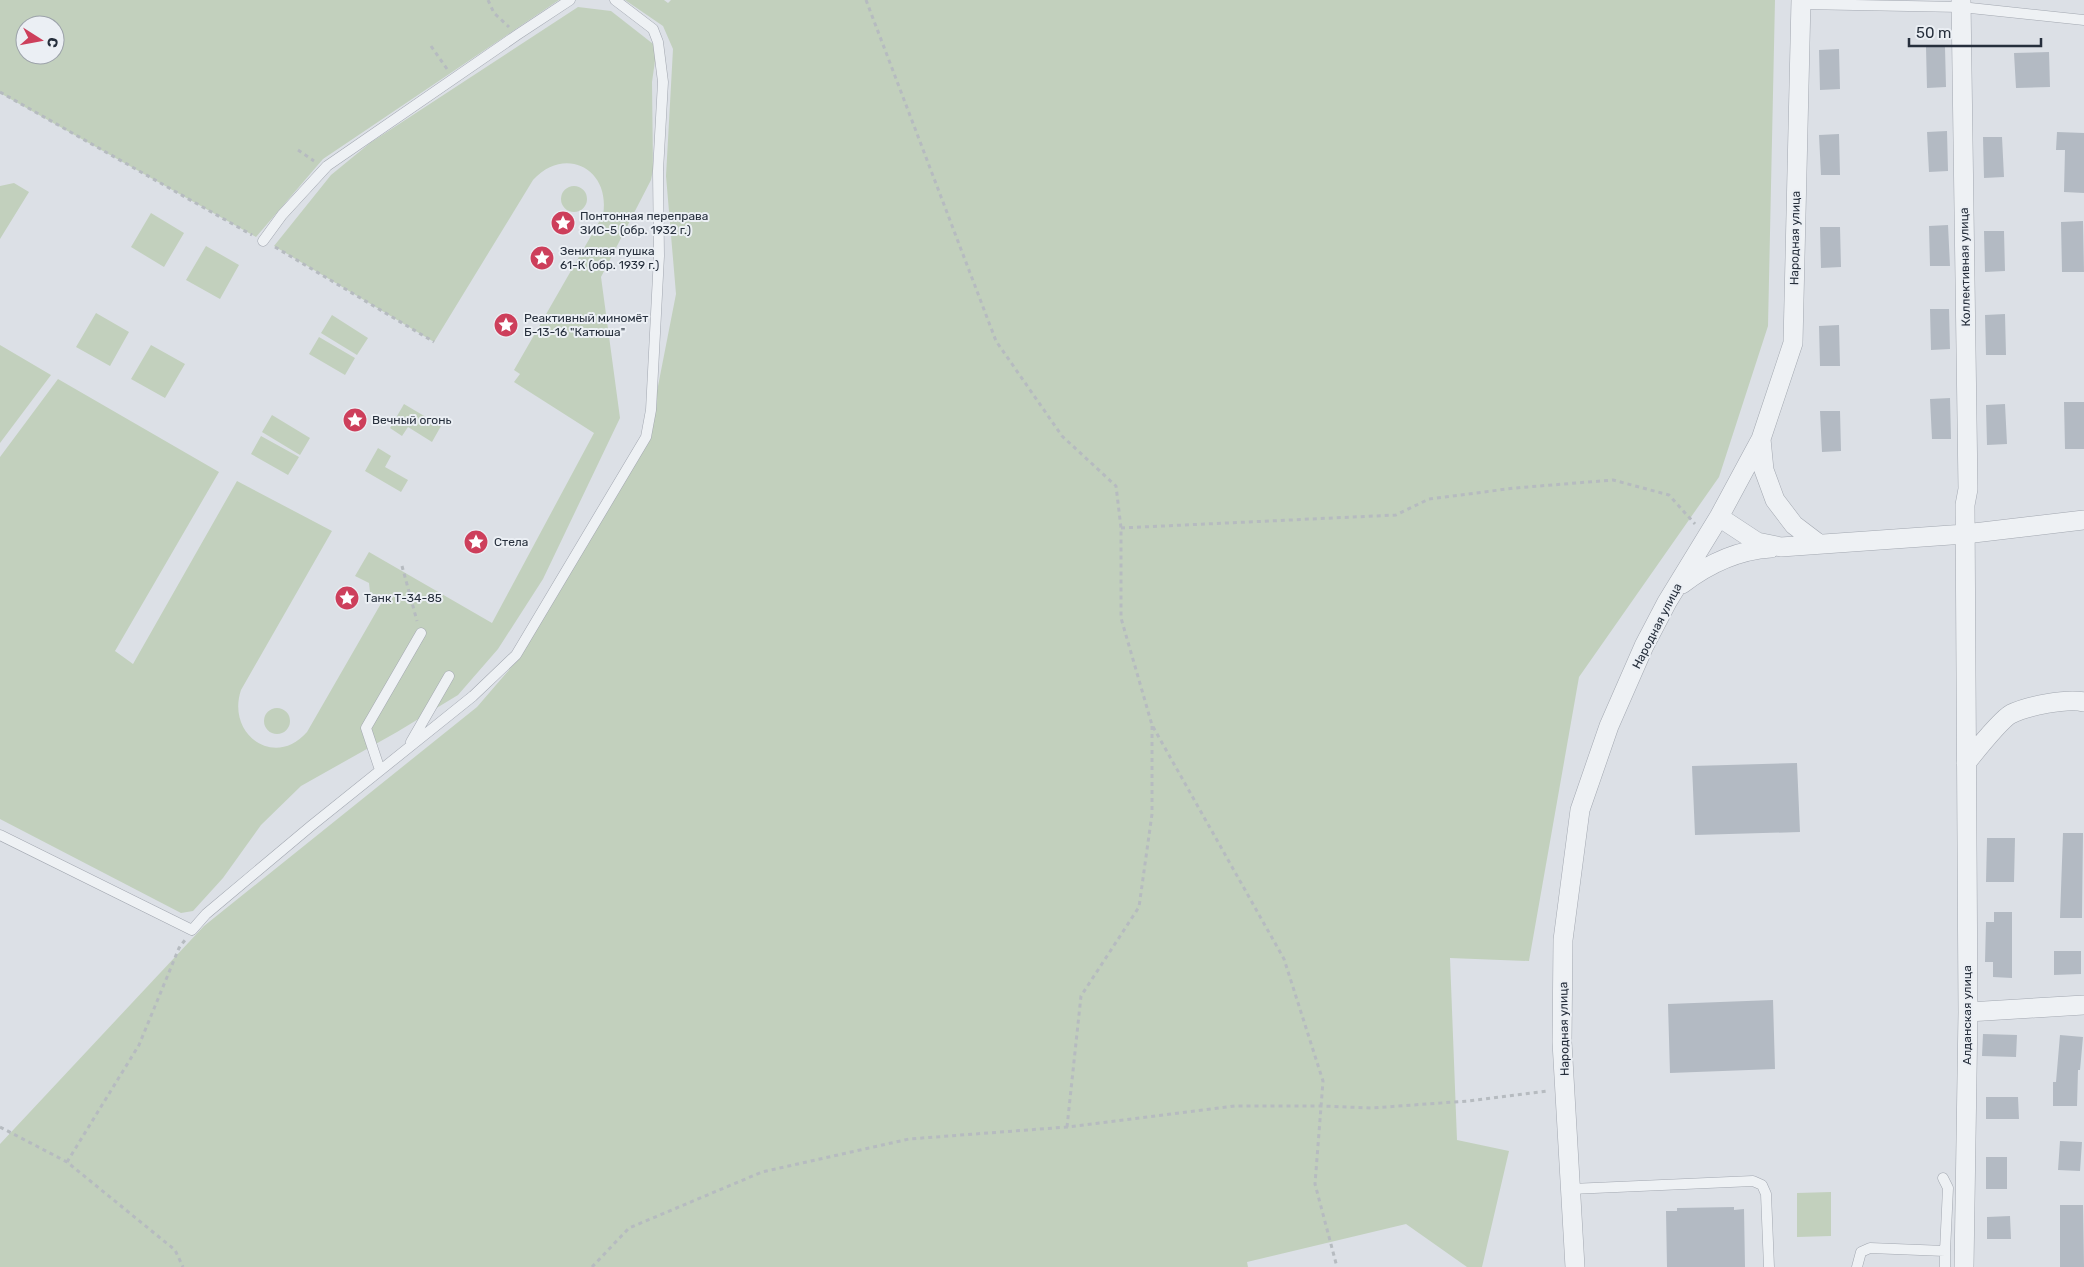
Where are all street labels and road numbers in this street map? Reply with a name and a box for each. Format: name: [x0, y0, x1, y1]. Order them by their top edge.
street label: Народная улица: [1787, 191, 1803, 285]
street label: Коллективная улица: [1957, 207, 1973, 327]
street label: Народная улица: [1629, 581, 1685, 671]
street label: Алданская улица: [1960, 965, 1974, 1065]
street label: Народная улица: [1556, 982, 1572, 1076]

